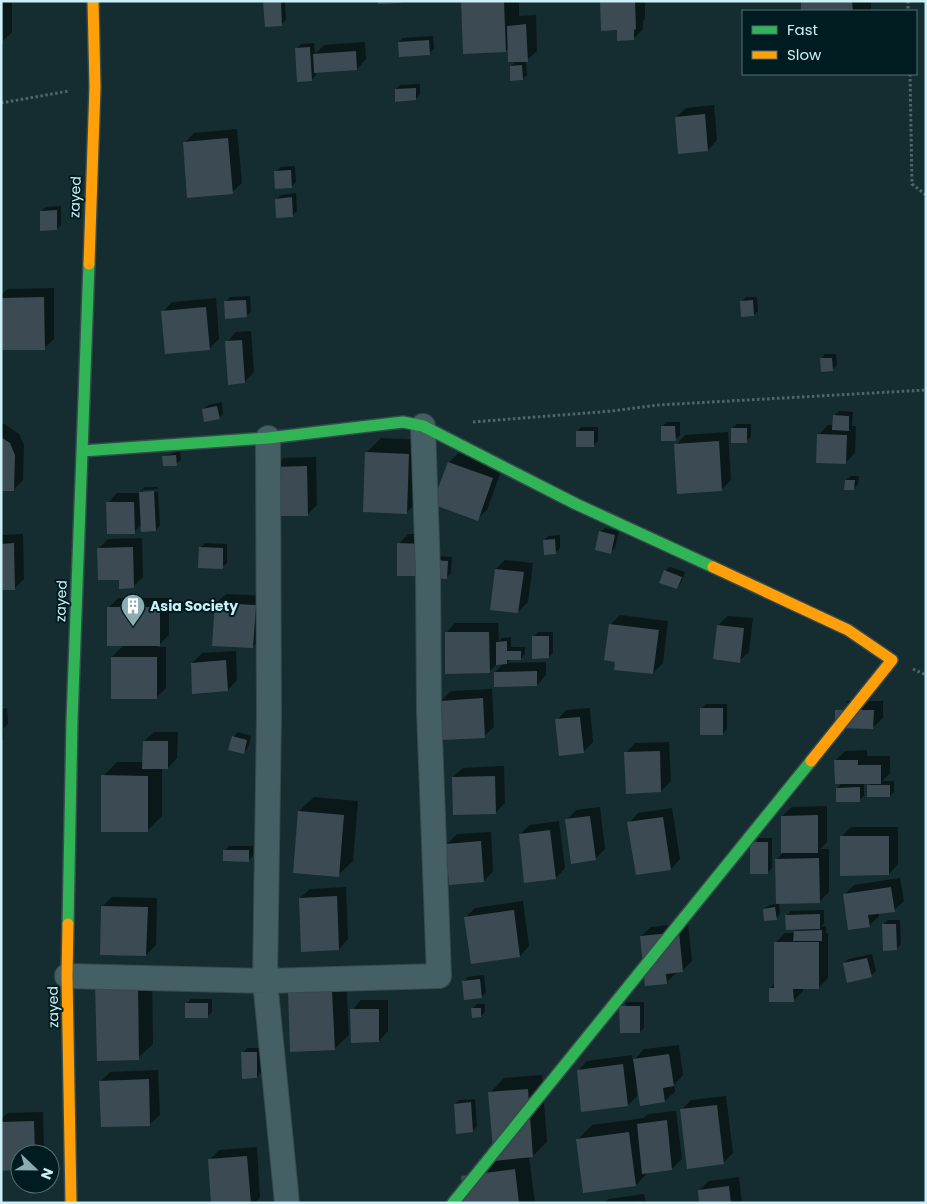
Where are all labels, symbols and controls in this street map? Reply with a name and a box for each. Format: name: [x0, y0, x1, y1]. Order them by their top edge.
legend: [742, 10, 917, 75]
text: Fast: [787, 19, 818, 40]
text: Slow: [787, 44, 822, 65]
street label: zayed: [64, 176, 86, 218]
street label: zayed: [50, 580, 72, 622]
building icon: Asia Society: [120, 593, 146, 627]
place label: Asia Society: [150, 596, 238, 616]
street label: zayed: [43, 986, 63, 1028]
north arrow: [10, 1144, 60, 1194]
text: N: [36, 1165, 58, 1182]

